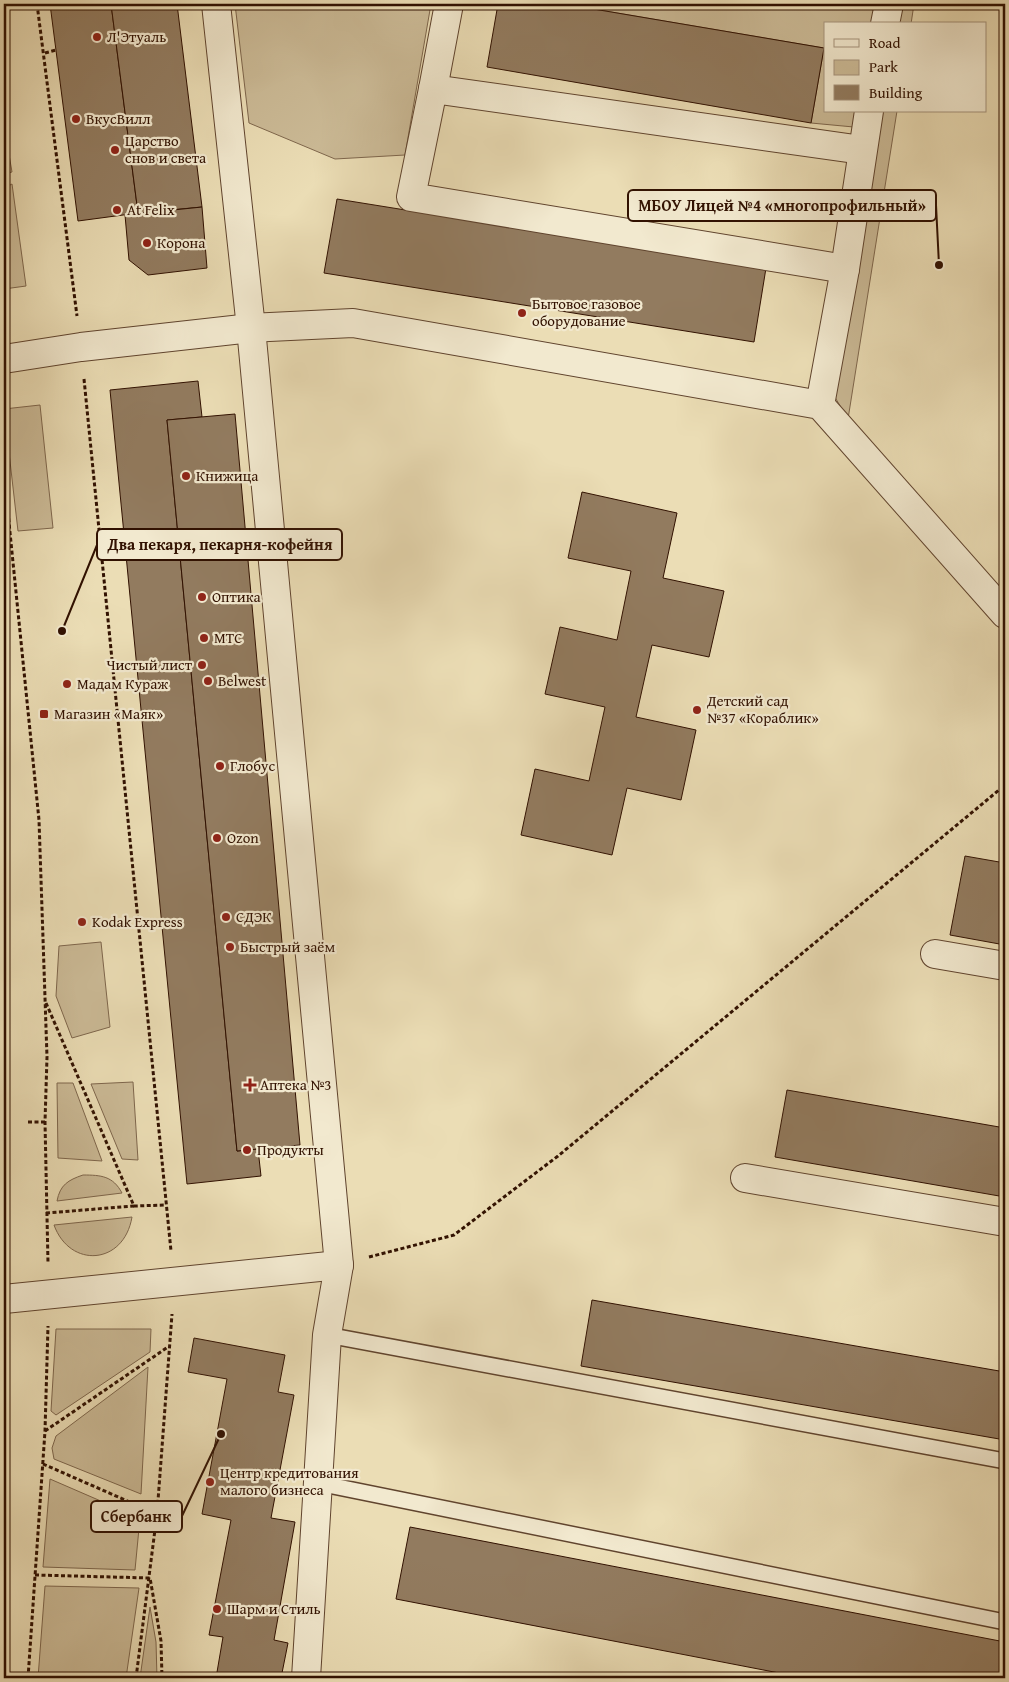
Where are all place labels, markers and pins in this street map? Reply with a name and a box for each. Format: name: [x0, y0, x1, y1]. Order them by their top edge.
place label: Л'Этуаль: [107, 26, 166, 47]
marker: Л'Этуаль: [91, 31, 103, 43]
place label: ВкусВилл: [86, 108, 151, 129]
marker: ВкусВилл: [70, 113, 82, 125]
place label: Царство снов и света: [125, 130, 207, 168]
marker: Царство снов и света: [109, 144, 121, 156]
callout: МБОУ Лицей №4 «многопрофильный»: [628, 190, 936, 221]
place label: At Felix: [127, 199, 175, 220]
marker: At Felix: [111, 204, 123, 216]
place label: Корона: [157, 232, 206, 253]
marker: Корона: [141, 237, 153, 249]
place label: Бытовое газовое оборудование: [532, 293, 641, 331]
marker: Бытовое газовое оборудование: [516, 307, 528, 319]
place label: Книжица: [196, 465, 259, 486]
marker: Книжица: [180, 470, 192, 482]
callout: Два пекаря, пекарня-кофейня: [97, 529, 342, 560]
place label: Оптика: [212, 586, 262, 607]
marker: Оптика: [196, 591, 208, 603]
place label: МТС: [214, 627, 242, 648]
marker: МТС: [198, 632, 210, 644]
place label: Чистый лист: [106, 654, 193, 675]
marker: Чистый лист: [196, 659, 208, 671]
place label: Belwest: [218, 670, 267, 691]
place label: Мадам Кураж: [77, 673, 168, 694]
marker: Belwest: [202, 675, 214, 687]
marker: Мадам Кураж: [61, 678, 73, 690]
place label: Детский сад №37 «Кораблик»: [706, 690, 819, 728]
place label: Магазин «Маяк»: [54, 703, 163, 724]
marker: Детский сад №37 «Кораблик»: [691, 704, 703, 716]
marker: Магазин «Маяк»: [38, 708, 50, 720]
place label: Глобус: [230, 755, 276, 776]
marker: Глобус: [214, 760, 226, 772]
place label: Ozon: [227, 827, 259, 848]
marker: Ozon: [211, 832, 223, 844]
place label: СДЭК: [236, 906, 272, 927]
place label: Kodak Express: [92, 911, 183, 932]
marker: СДЭК: [220, 911, 232, 923]
marker: Kodak Express: [76, 916, 88, 928]
place label: Быстрый заём: [240, 936, 335, 957]
marker: Быстрый заём: [224, 941, 236, 953]
place label: Аптека №3: [260, 1074, 332, 1095]
marker: Аптека №3: [244, 1079, 256, 1091]
place label: Продукты: [257, 1139, 324, 1160]
marker: Продукты: [241, 1144, 253, 1156]
place label: Центр кредитования малого бизнеса: [220, 1462, 359, 1500]
marker: Центр кредитования малого бизнеса: [204, 1476, 216, 1488]
callout: Сбербанк: [91, 1501, 182, 1532]
place label: Шарм и Стиль: [227, 1598, 321, 1619]
marker: Шарм и Стиль: [211, 1603, 223, 1615]

